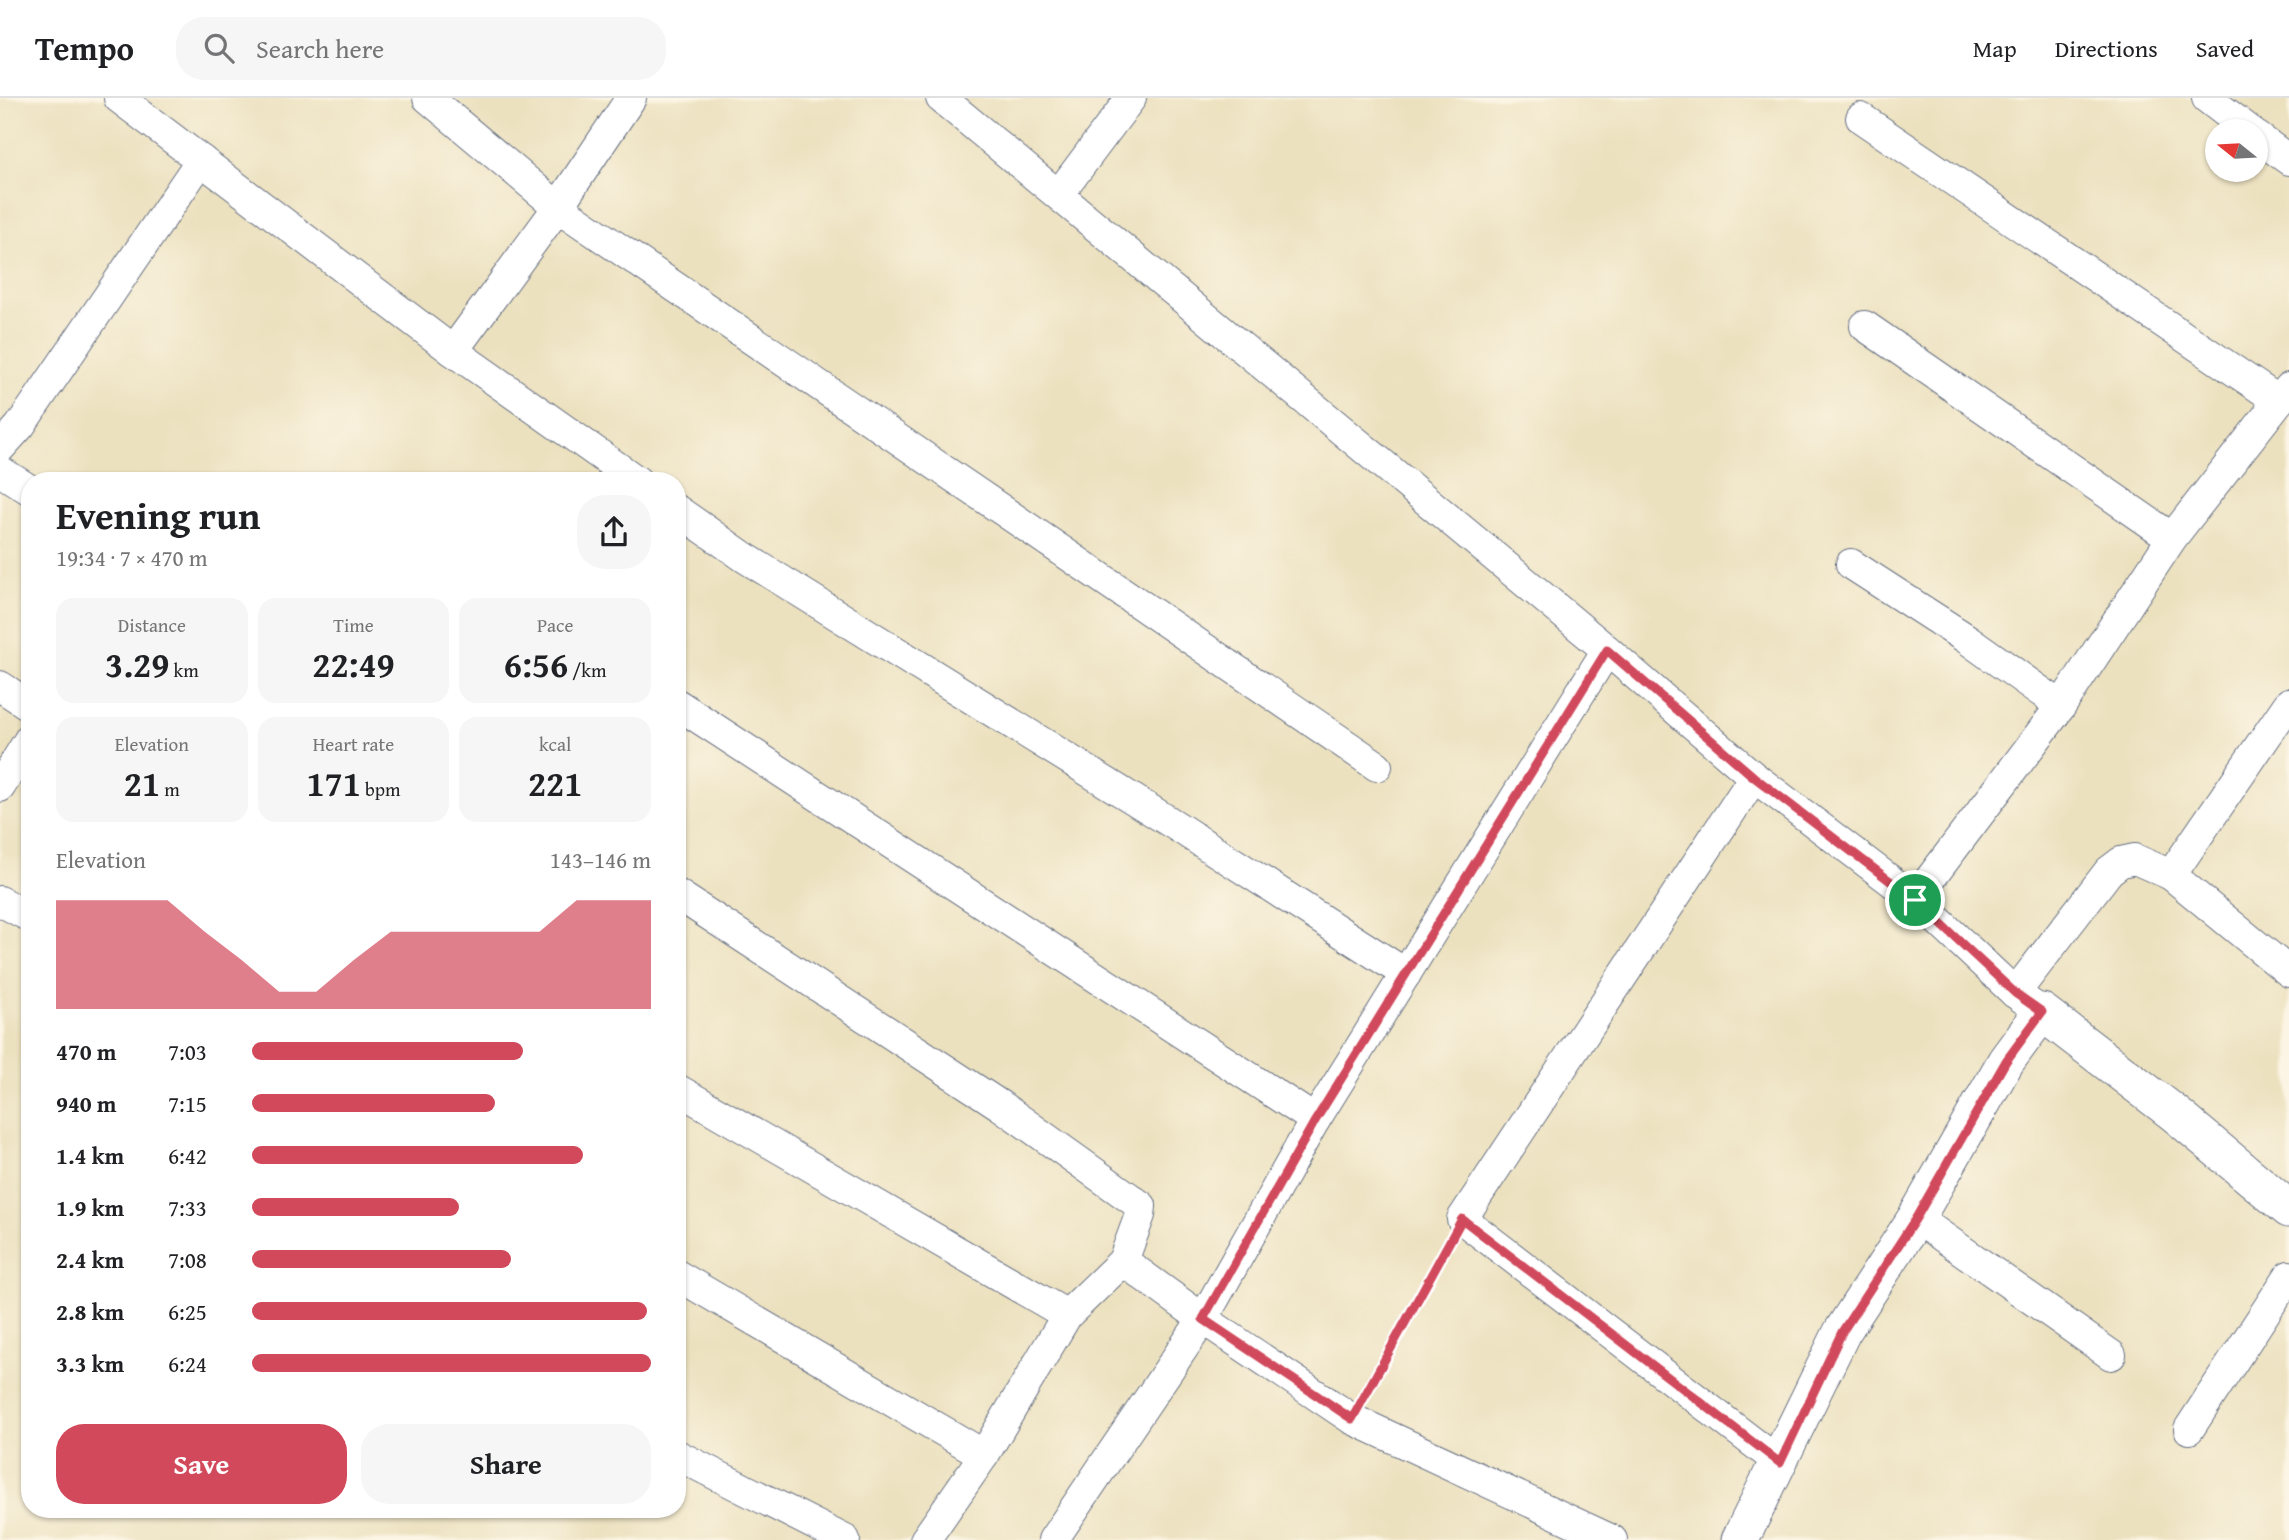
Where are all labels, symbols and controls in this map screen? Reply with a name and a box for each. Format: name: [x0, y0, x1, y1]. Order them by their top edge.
search box: [176, 17, 666, 80]
text: Tempo: [35, 24, 134, 72]
icon: search: [200, 29, 238, 67]
text: Search here: [256, 29, 384, 68]
text: Map: [1973, 31, 2017, 66]
text: Directions: [2055, 31, 2158, 66]
text: Saved: [2196, 31, 2254, 66]
north arrow: [2205, 119, 2268, 182]
map controls: [2205, 119, 2268, 182]
text: Evening run: [56, 487, 260, 543]
button: share: [577, 495, 651, 569]
text: 19:34 · 7 × 470 m: [56, 541, 208, 574]
text: Distance: [118, 611, 186, 639]
text: Time: [333, 611, 374, 639]
text: Pace: [537, 611, 573, 639]
text: 3.29: [105, 639, 169, 690]
text: 22:49: [312, 639, 395, 690]
text: 6:56: [504, 639, 568, 690]
text: km: [169, 656, 199, 684]
text: /km: [568, 656, 606, 684]
text: Elevation: [115, 730, 189, 758]
text: Heart rate: [313, 730, 394, 758]
text: kcal: [539, 730, 571, 758]
text: 21: [124, 758, 160, 809]
text: 171: [306, 758, 361, 809]
text: 221: [528, 758, 582, 809]
text: m: [160, 775, 180, 803]
text: bpm: [361, 775, 401, 803]
text: Elevation: [56, 843, 146, 876]
text: 143–146 m: [550, 843, 651, 876]
pin: [1885, 870, 1945, 930]
icon: arrive: [1896, 881, 1934, 919]
text: 470 m: [56, 1035, 117, 1068]
text: 7:03: [168, 1035, 207, 1068]
text: 940 m: [56, 1087, 117, 1120]
text: 7:15: [168, 1087, 207, 1120]
text: 1.4 km: [56, 1139, 124, 1172]
text: 6:42: [168, 1139, 207, 1172]
text: 1.9 km: [56, 1191, 124, 1224]
text: 7:33: [168, 1191, 207, 1224]
text: 2.4 km: [56, 1243, 124, 1276]
text: 7:08: [168, 1243, 207, 1276]
text: 2.8 km: [56, 1295, 124, 1328]
text: 6:25: [168, 1295, 207, 1328]
text: 3.3 km: [56, 1347, 124, 1380]
text: 6:24: [168, 1347, 207, 1380]
button: Save: [56, 1424, 347, 1504]
button: Share: [361, 1424, 651, 1504]

